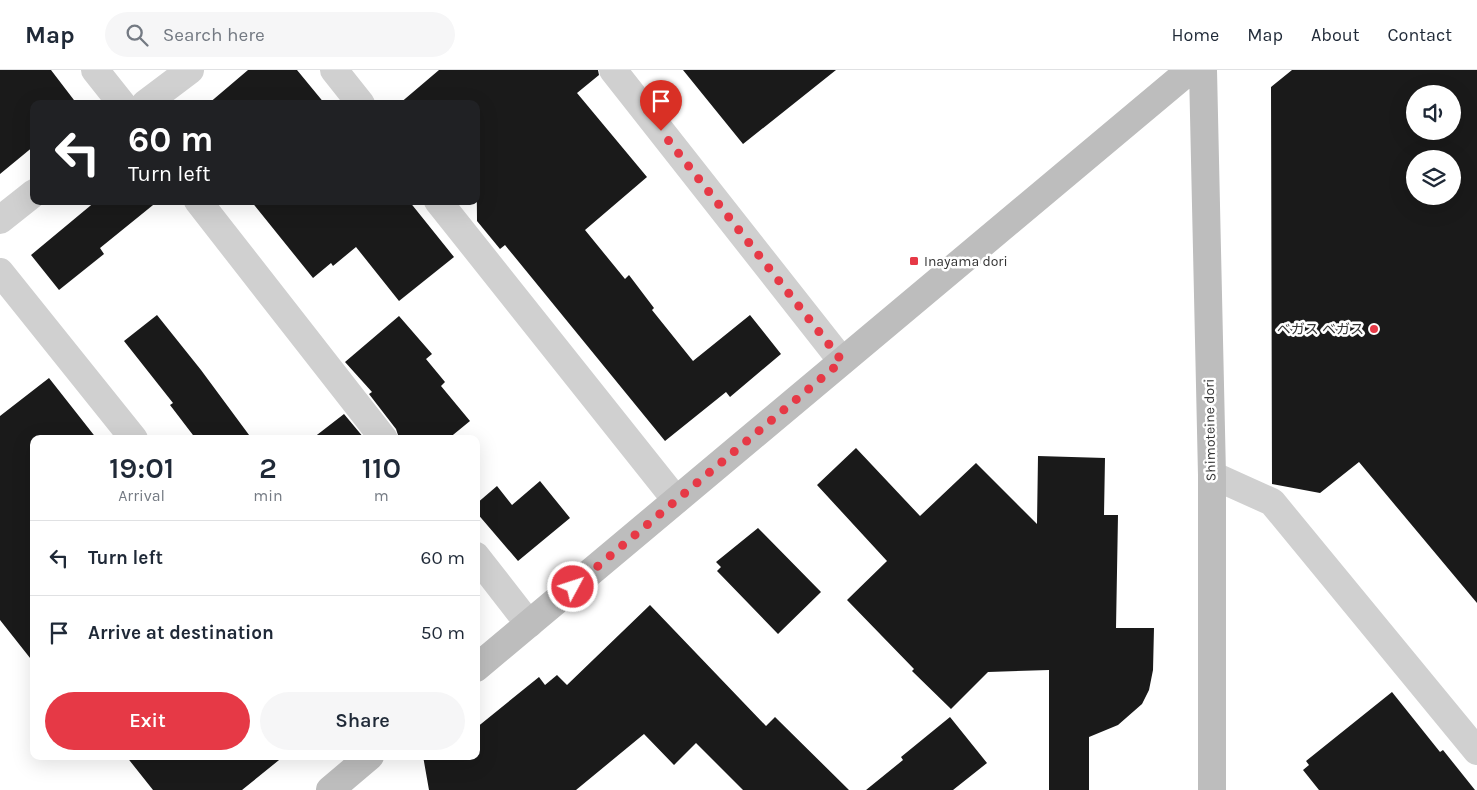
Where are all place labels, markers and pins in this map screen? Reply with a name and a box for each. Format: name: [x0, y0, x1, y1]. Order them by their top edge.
pin: [640, 80, 682, 131]
place label: Inayama dori: [924, 253, 1008, 270]
marker: Inayama dori: [908, 255, 920, 267]
place label: ベガス ベガス: [1277, 321, 1364, 338]
marker: ベガス ベガス: [1368, 323, 1380, 335]

